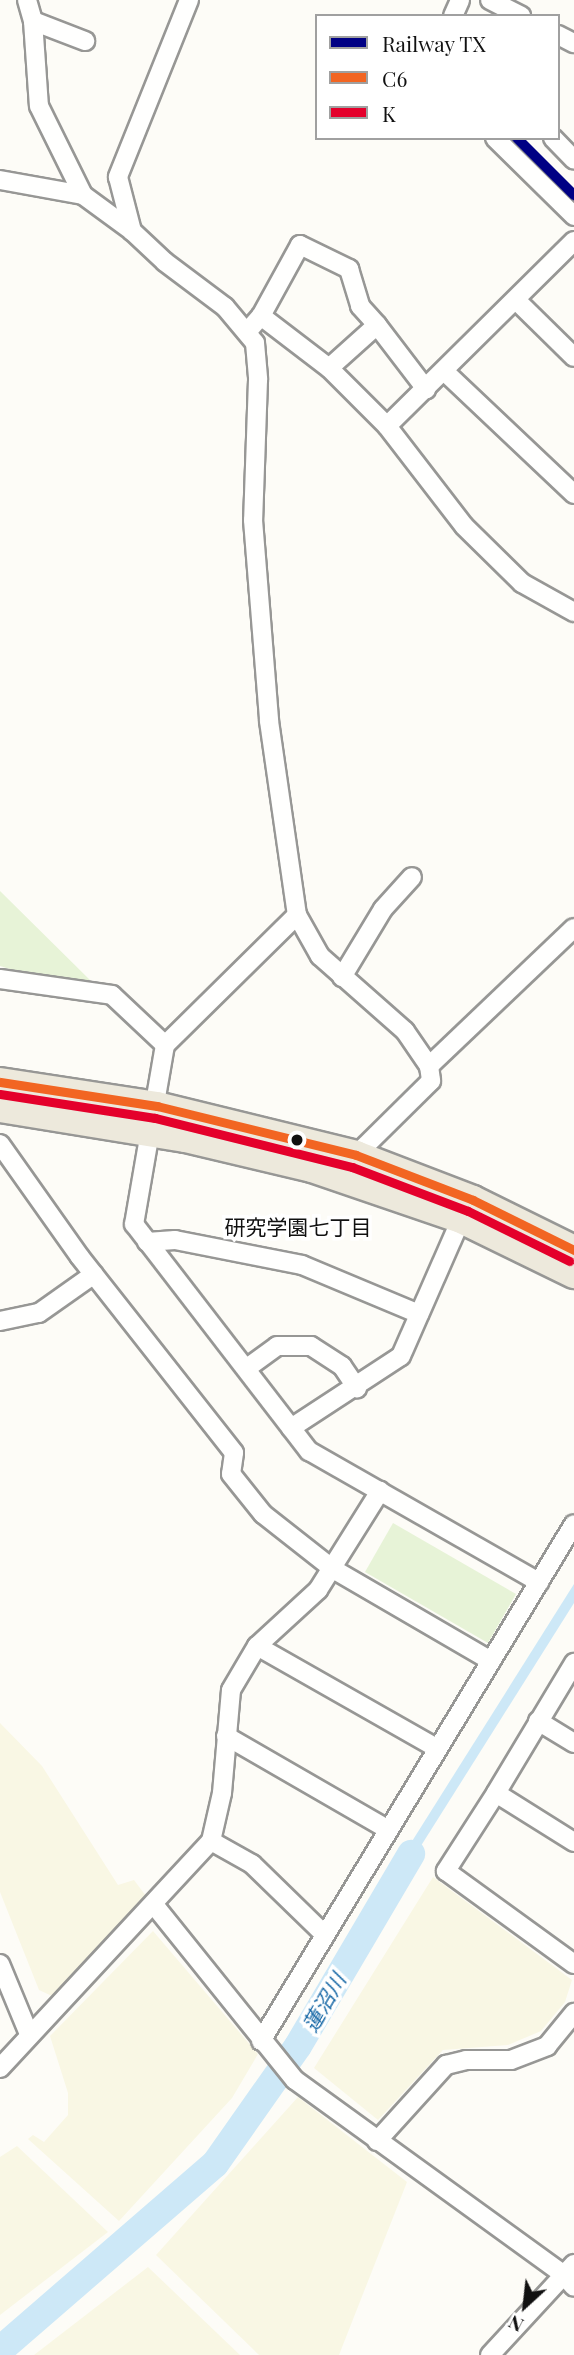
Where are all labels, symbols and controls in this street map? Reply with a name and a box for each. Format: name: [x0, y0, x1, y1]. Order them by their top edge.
legend: [315, 14, 560, 140]
text: Railway TX: [382, 29, 486, 57]
text: C6: [382, 64, 407, 92]
text: K: [382, 99, 396, 127]
unlabelled marker: [290, 1133, 304, 1147]
district label: 研究学園七丁目: [225, 1213, 371, 1239]
water label: 蓮沼川: [296, 1968, 350, 2036]
north arrow: [490, 2271, 560, 2341]
text: N: [503, 2310, 527, 2339]

